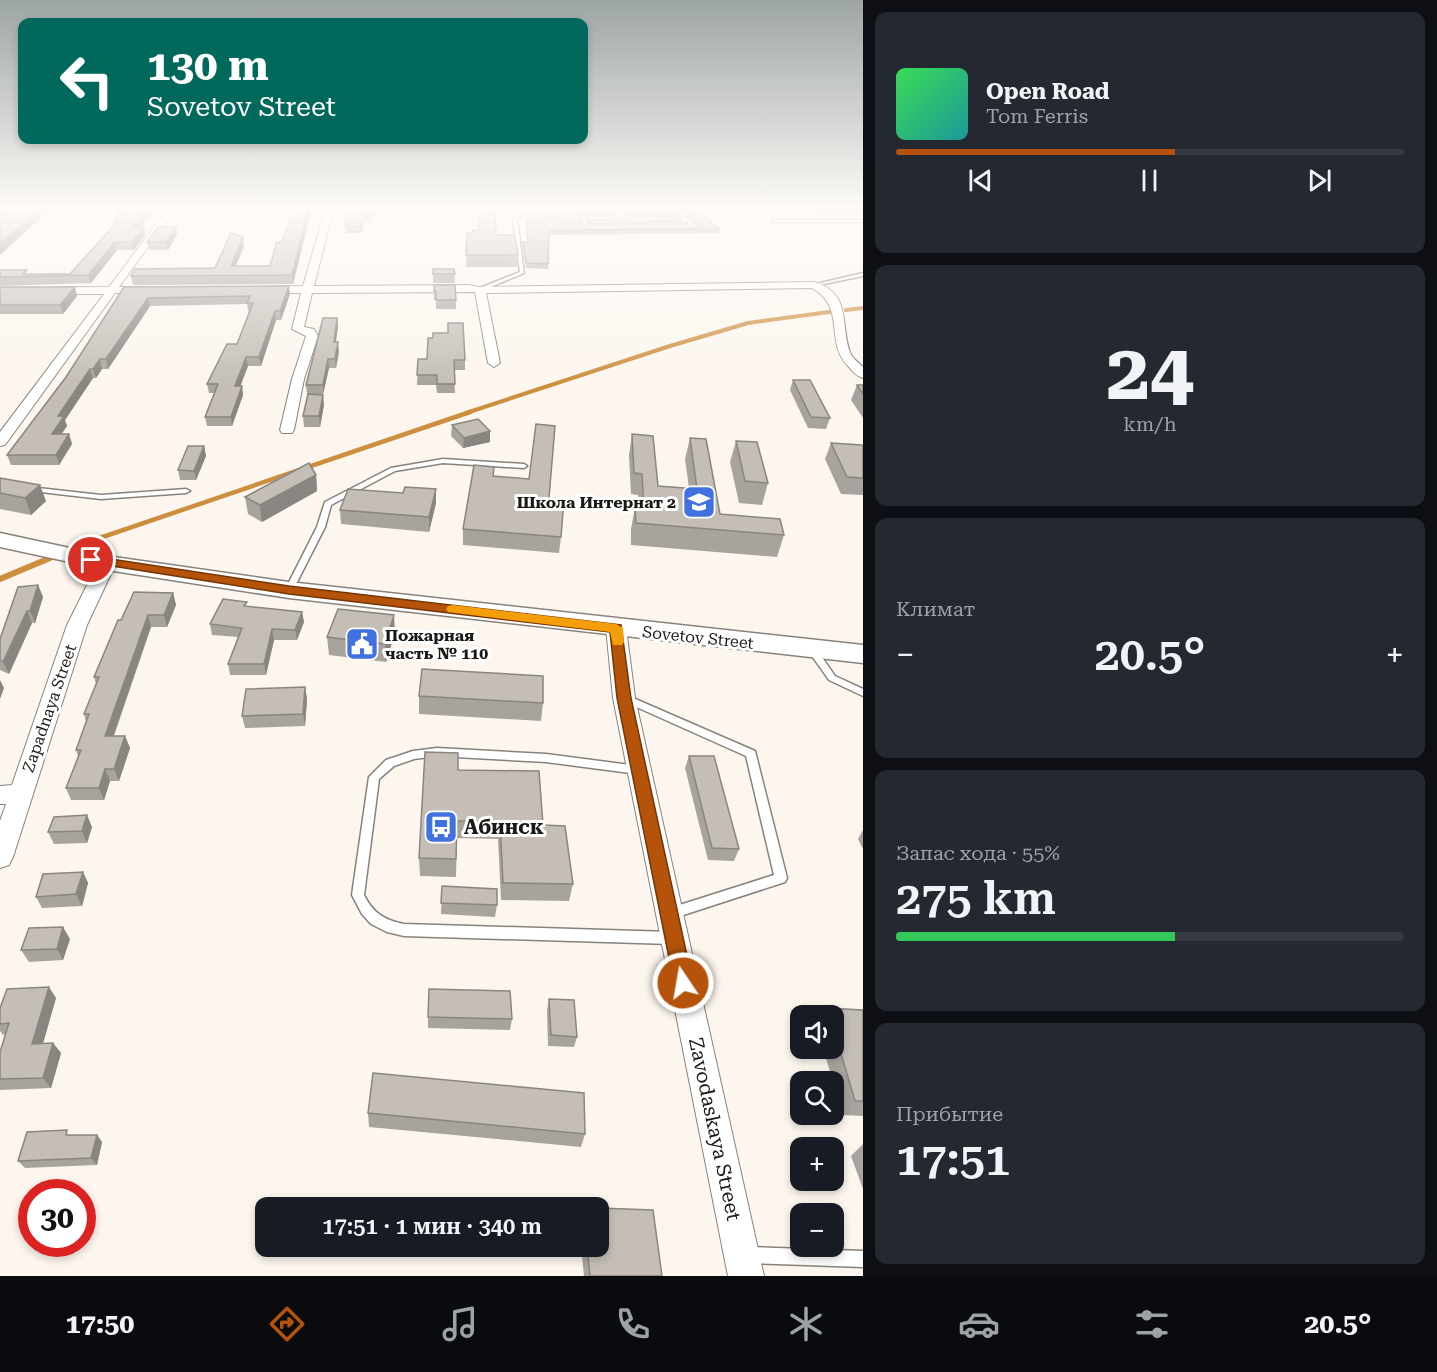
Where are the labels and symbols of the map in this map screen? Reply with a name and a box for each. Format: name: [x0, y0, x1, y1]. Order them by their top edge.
school or university icon: Школа Интернат 2: [681, 484, 717, 520]
place label: Школа Интернат 2: [517, 493, 676, 512]
pin: [65, 534, 116, 585]
street label: Sovetov Street: [641, 622, 755, 653]
public building icon: Пожарная часть № 110: [344, 626, 380, 662]
place label: Пожарная часть № 110: [385, 626, 488, 663]
street label: Zapadnaya Street: [19, 642, 80, 775]
bus stop icon: Абинск: [423, 809, 459, 845]
place label: Абинск: [464, 815, 544, 839]
position arrow: [651, 951, 715, 1015]
street label: Zavodaskaya Street: [684, 1035, 746, 1223]
speed limit sign: 30: [18, 1179, 96, 1257]

